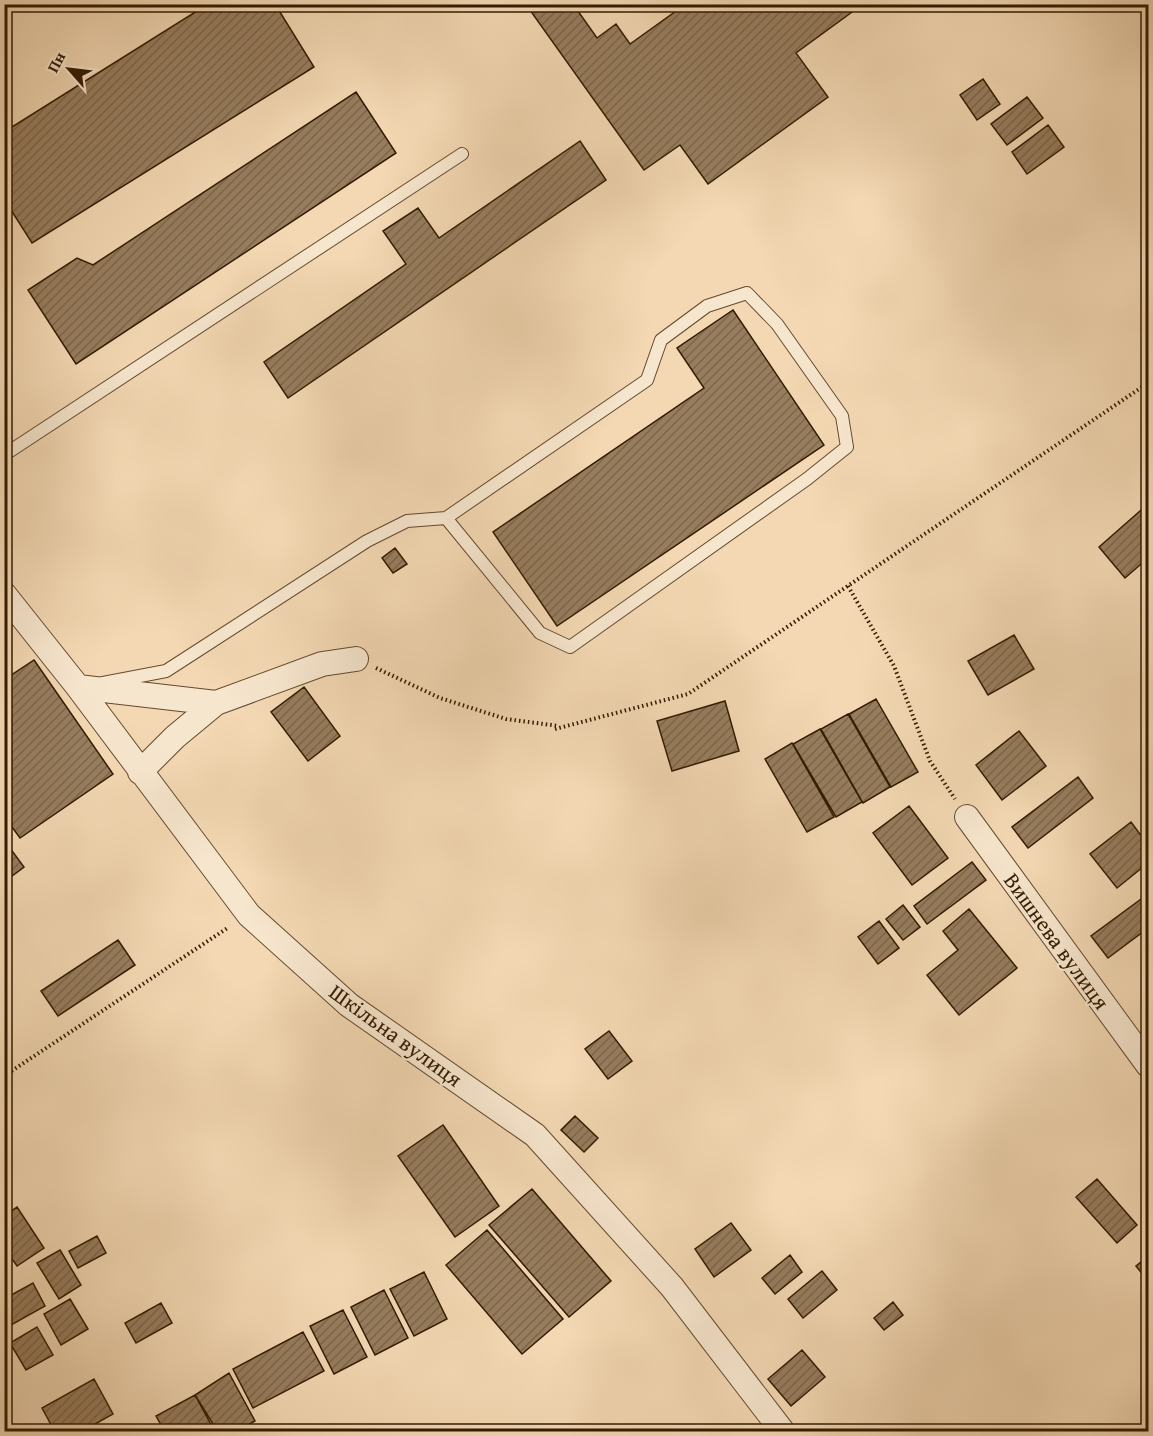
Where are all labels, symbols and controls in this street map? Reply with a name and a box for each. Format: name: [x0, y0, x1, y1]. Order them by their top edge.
north arrow: [39, 39, 99, 99]
text: Пн: [40, 47, 71, 77]
street label: Вишнева вулиця: [996, 866, 1118, 1016]
street label: Шкільна вулиця: [323, 976, 469, 1094]

